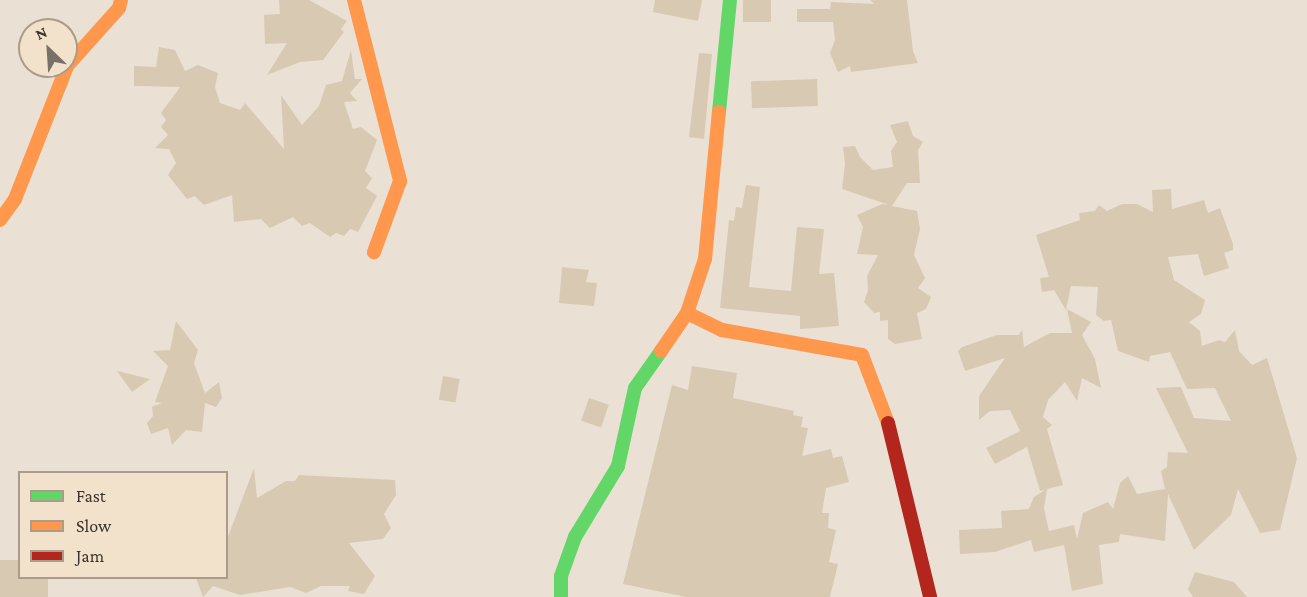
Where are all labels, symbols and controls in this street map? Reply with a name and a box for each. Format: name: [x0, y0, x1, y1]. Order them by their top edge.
north arrow: [18, 18, 78, 78]
text: N: [32, 23, 50, 43]
legend: [18, 471, 228, 579]
text: Fast: [76, 486, 106, 506]
text: Slow: [76, 516, 111, 536]
text: Jam: [76, 546, 104, 566]

